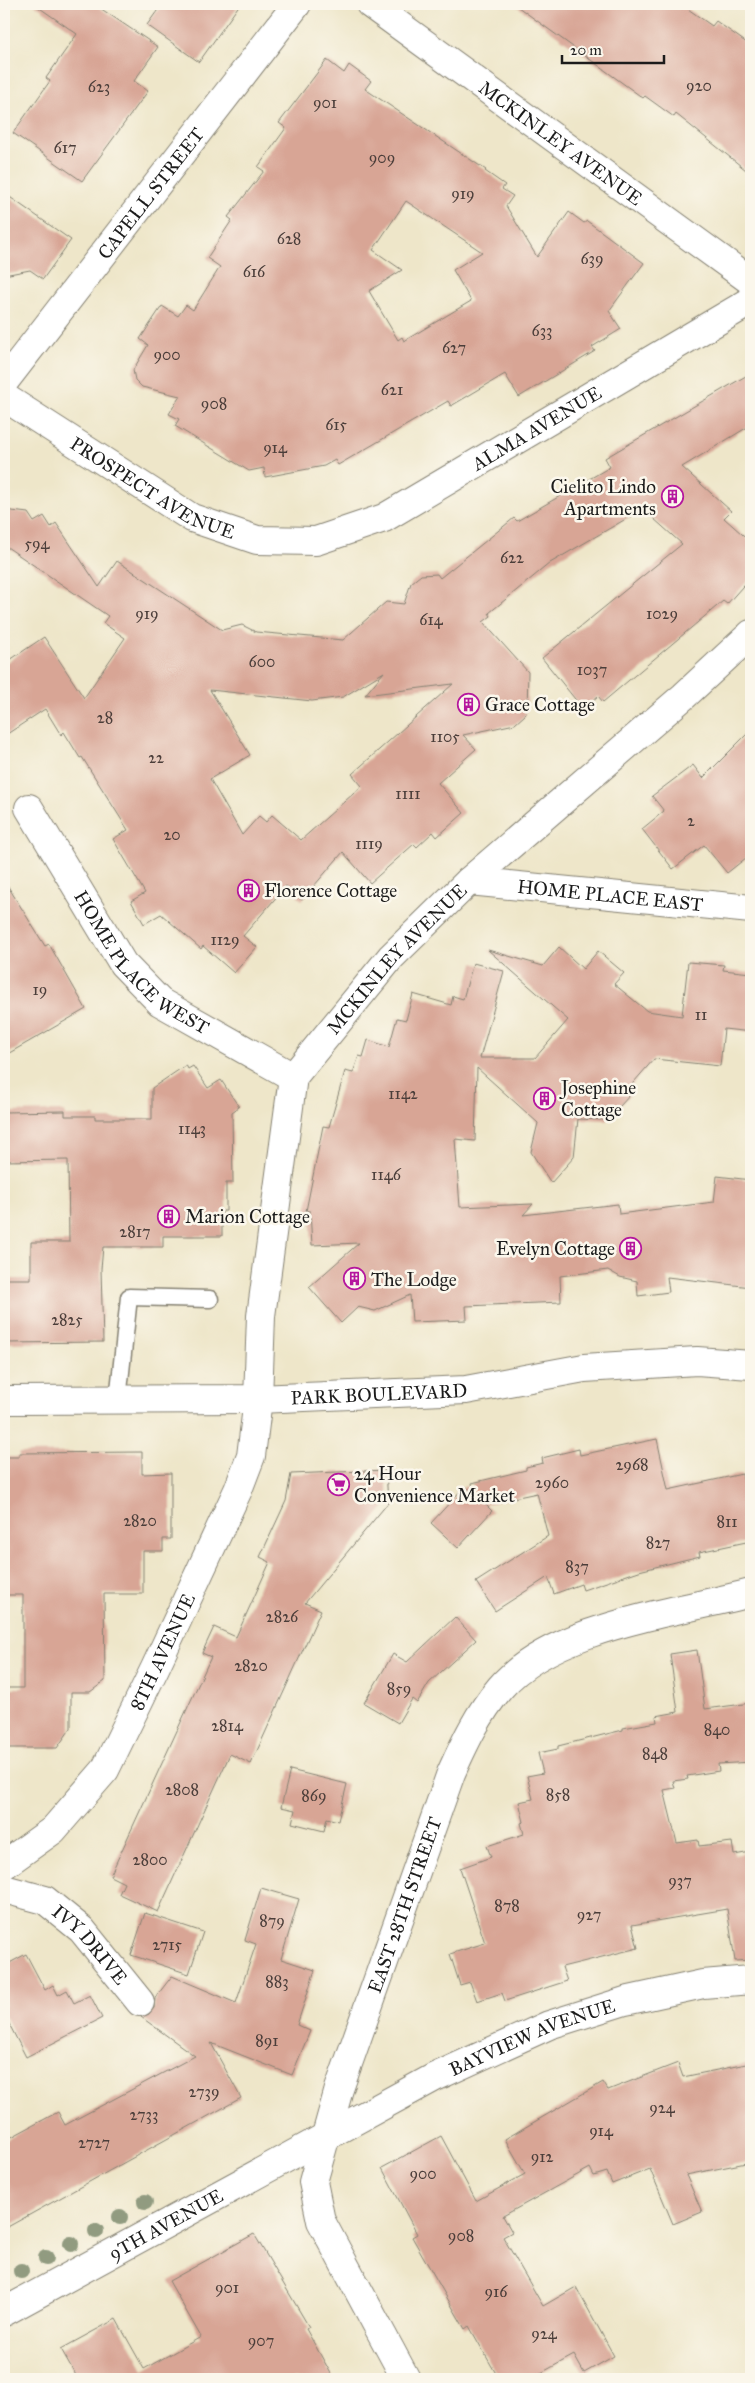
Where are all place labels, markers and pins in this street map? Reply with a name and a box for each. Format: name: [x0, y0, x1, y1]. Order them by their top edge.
place label: Cielito Lindo Apartments: [550, 475, 656, 520]
building icon: Cielito Lindo Apartments: [660, 485, 684, 509]
building icon: Grace Cottage: [457, 692, 481, 716]
place label: Grace Cottage: [485, 693, 595, 717]
building icon: Florence Cottage: [236, 878, 260, 902]
place label: Florence Cottage: [264, 879, 397, 903]
place label: Josephine Cottage: [559, 1076, 636, 1122]
building icon: Josephine Cottage: [533, 1086, 557, 1110]
building icon: Marion Cottage: [157, 1204, 181, 1228]
place label: Marion Cottage: [185, 1205, 310, 1229]
building icon: Evelyn Cottage: [619, 1236, 643, 1260]
place label: Evelyn Cottage: [496, 1237, 615, 1261]
building icon: The Lodge: [343, 1267, 367, 1291]
place label: The Lodge: [371, 1268, 457, 1292]
place label: 24 Hour Convenience Market: [354, 1462, 515, 1507]
supermarket icon: 24 Hour Convenience Market: [326, 1472, 350, 1496]

